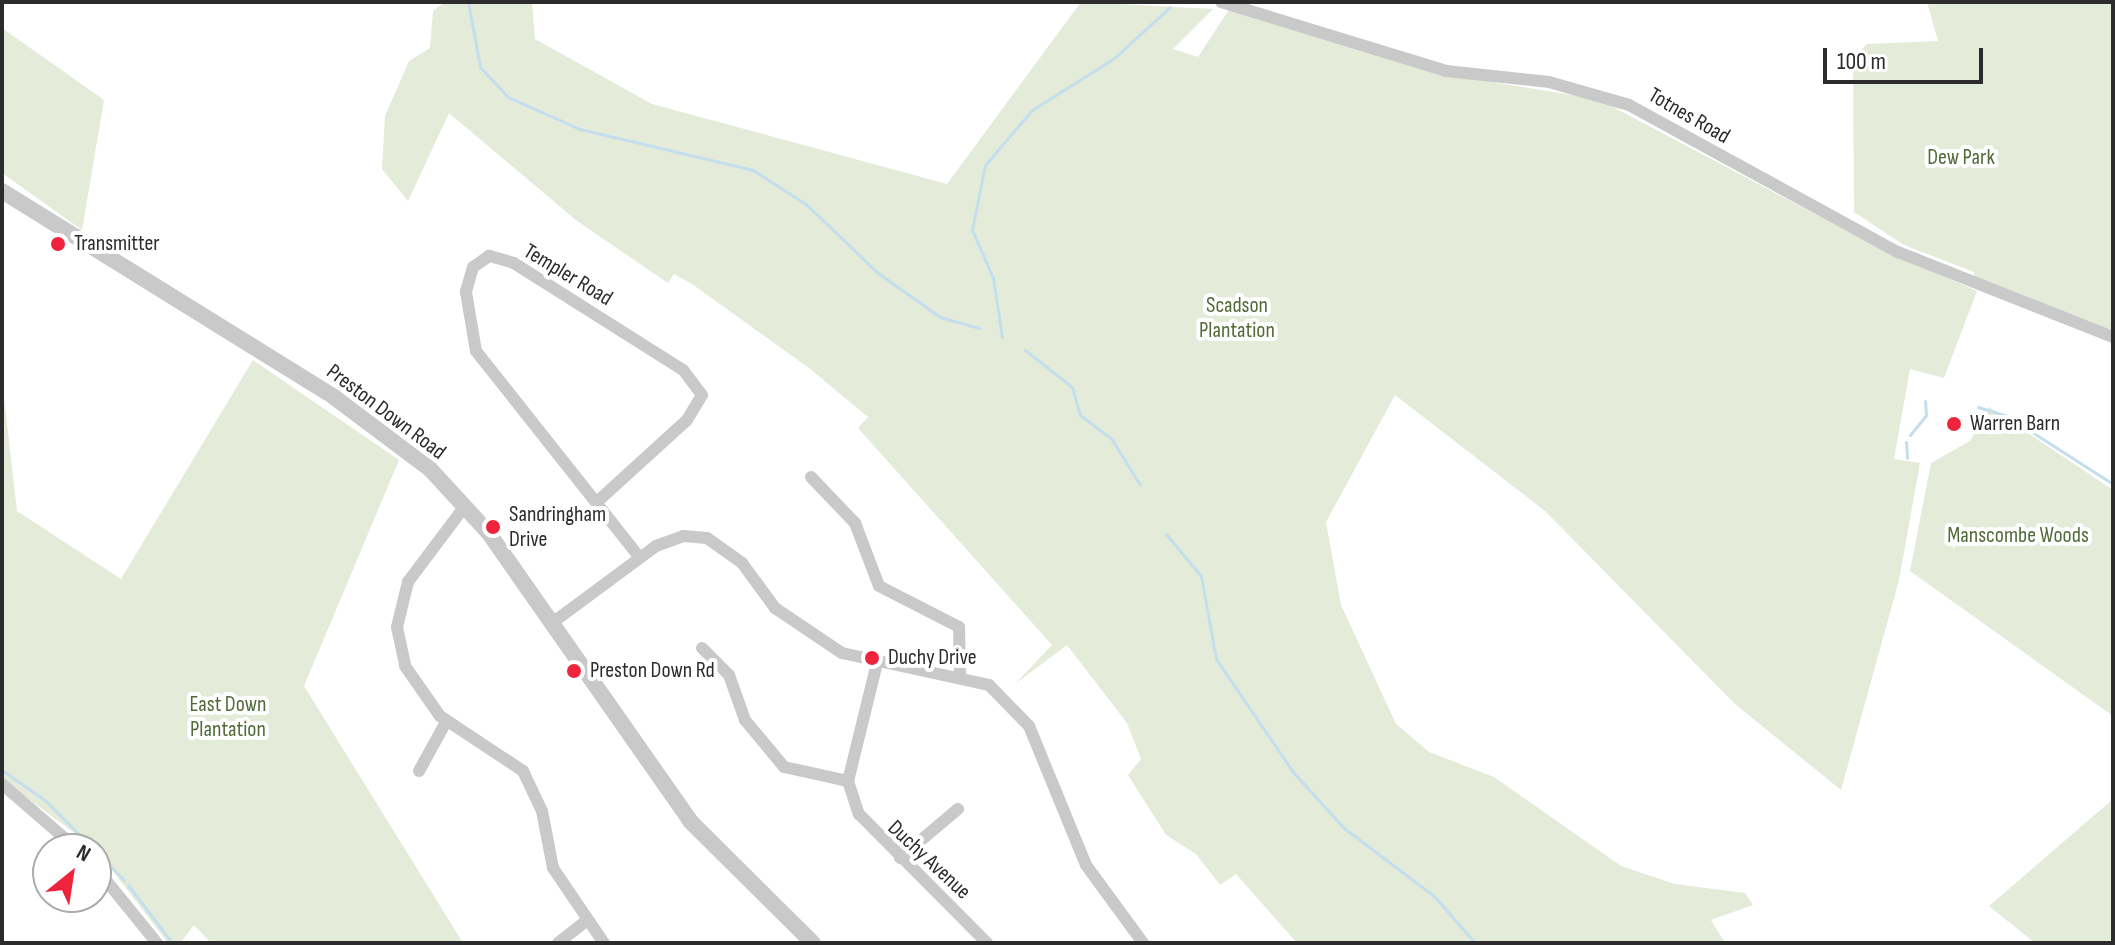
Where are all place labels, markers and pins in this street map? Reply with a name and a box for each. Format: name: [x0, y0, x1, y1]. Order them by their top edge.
place label: Transmitter: [74, 231, 160, 257]
marker: Transmitter: [49, 235, 67, 253]
place label: Warren Barn: [1970, 411, 2060, 437]
marker: Warren Barn: [1945, 415, 1963, 433]
place label: Sandringham Drive: [509, 501, 606, 552]
marker: Sandringham Drive: [484, 518, 502, 536]
place label: Duchy Drive: [888, 645, 977, 671]
marker: Duchy Drive: [863, 649, 881, 667]
place label: Preston Down Rd: [590, 658, 715, 684]
marker: Preston Down Rd: [565, 662, 583, 680]

